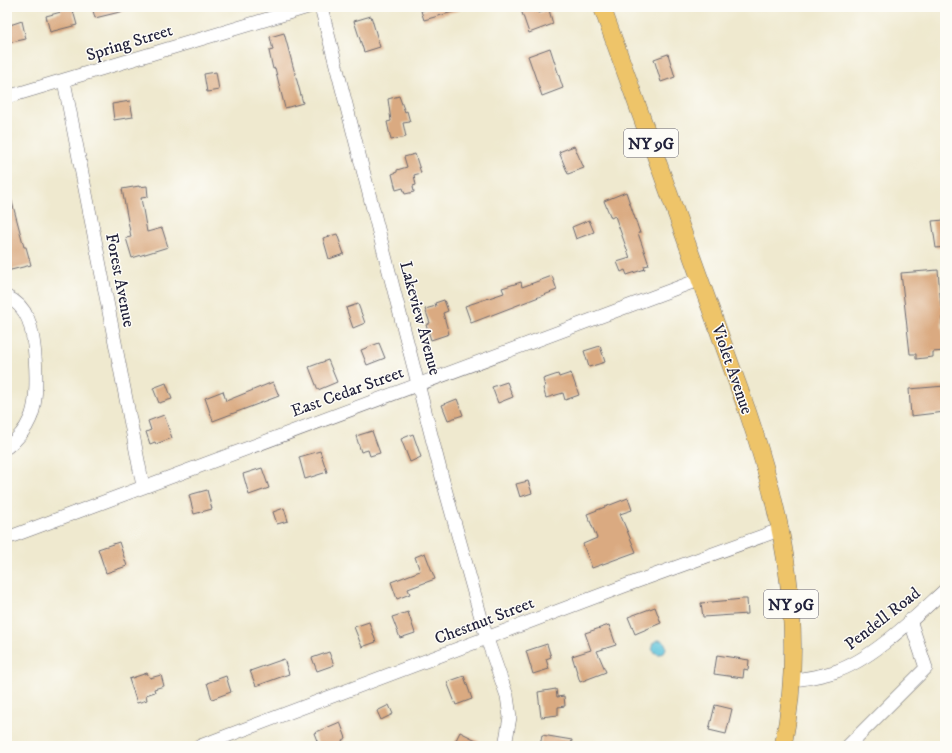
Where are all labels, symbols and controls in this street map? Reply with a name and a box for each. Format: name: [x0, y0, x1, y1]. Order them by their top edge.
street label: Spring Street: [83, 19, 176, 67]
road number: NY 9G: [624, 129, 678, 157]
street label: Forest Avenue: [100, 231, 140, 329]
street label: Lakeview Avenue: [394, 259, 446, 378]
street label: Violet Avenue: [706, 321, 758, 417]
street label: East Cedar Street: [288, 361, 407, 423]
street label: Pendell Road: [840, 582, 925, 655]
road number: NY 9G: [764, 590, 818, 618]
street label: Chestnut Street: [432, 592, 538, 650]

